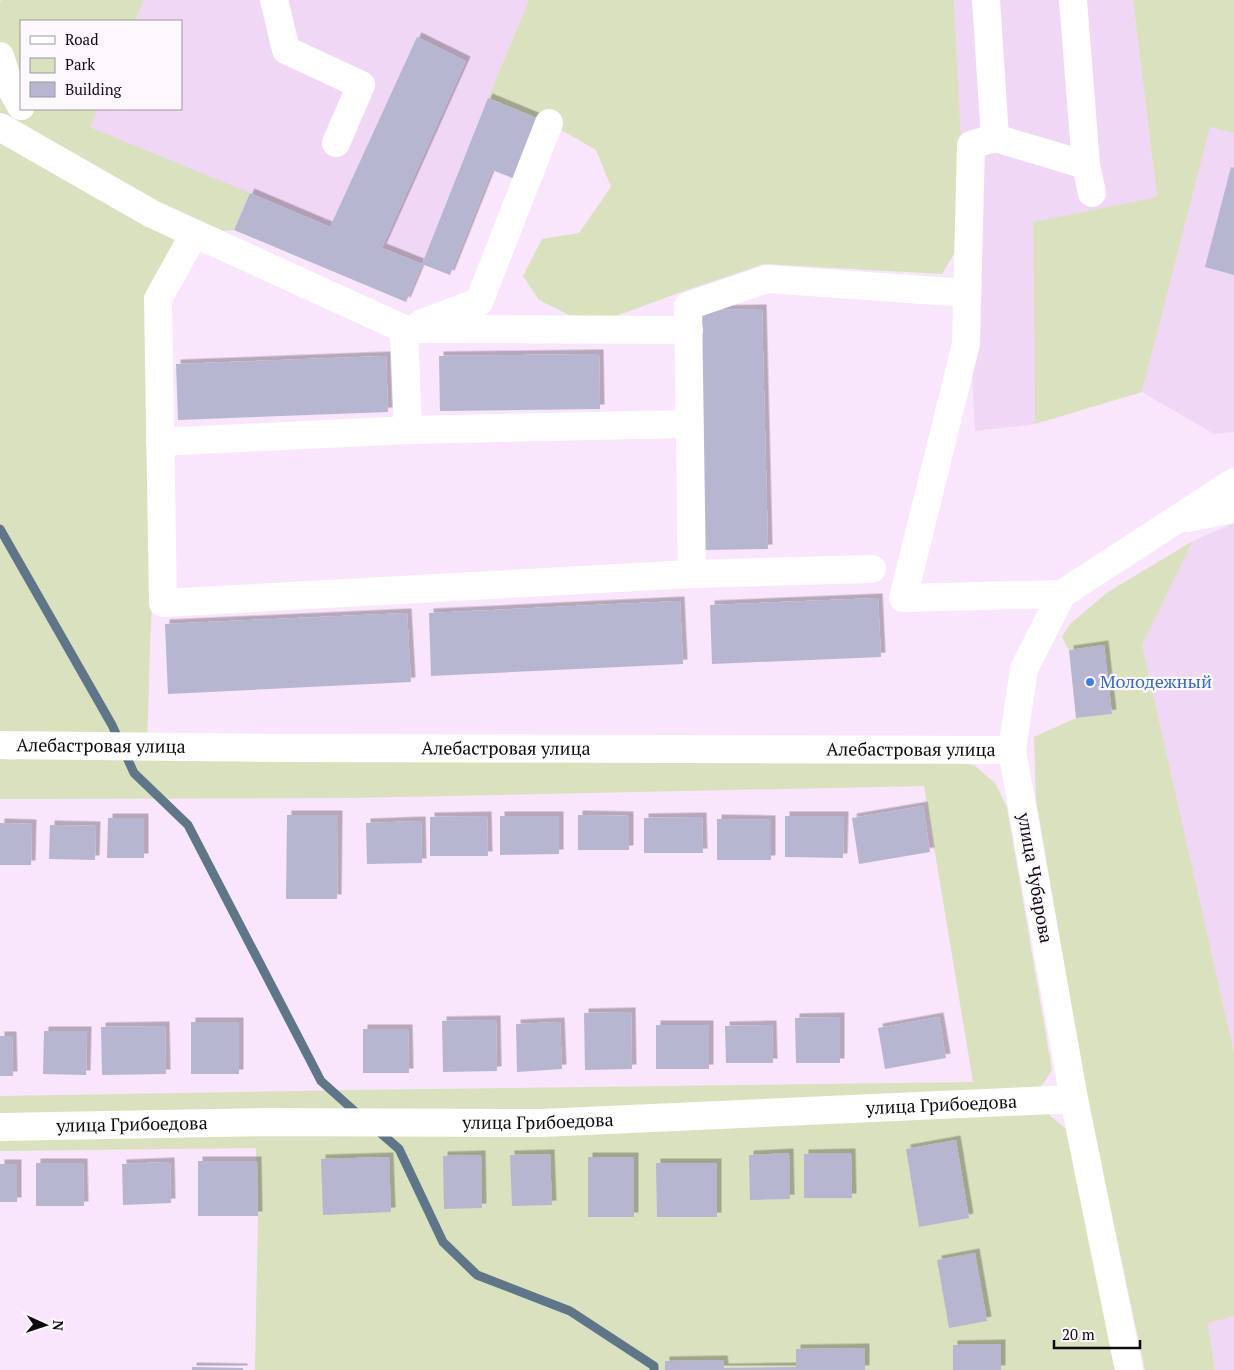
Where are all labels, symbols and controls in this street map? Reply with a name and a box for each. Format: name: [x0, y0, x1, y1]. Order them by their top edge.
legend: [20, 20, 182, 110]
text: Road: [65, 29, 98, 49]
text: Park: [65, 54, 95, 74]
text: Building: [65, 79, 123, 99]
place label: Молодежный: [1100, 669, 1212, 693]
marker: Молодежный: [1084, 676, 1096, 688]
street label: Алебастровая улица: [16, 732, 186, 758]
street label: Алебастровая улица: [421, 735, 591, 760]
street label: Алебастровая улица: [826, 736, 996, 761]
street label: улица Чубарова: [1013, 810, 1059, 945]
street label: улица Грибоедова: [864, 1089, 1018, 1119]
street label: улица Грибоедова: [461, 1107, 614, 1134]
street label: улица Грибоедова: [55, 1110, 208, 1137]
north arrow: [20, 1300, 70, 1350]
scale bar: [1054, 1318, 1140, 1350]
text: N: [49, 1320, 68, 1332]
text: 20 m: [1062, 1324, 1095, 1344]

